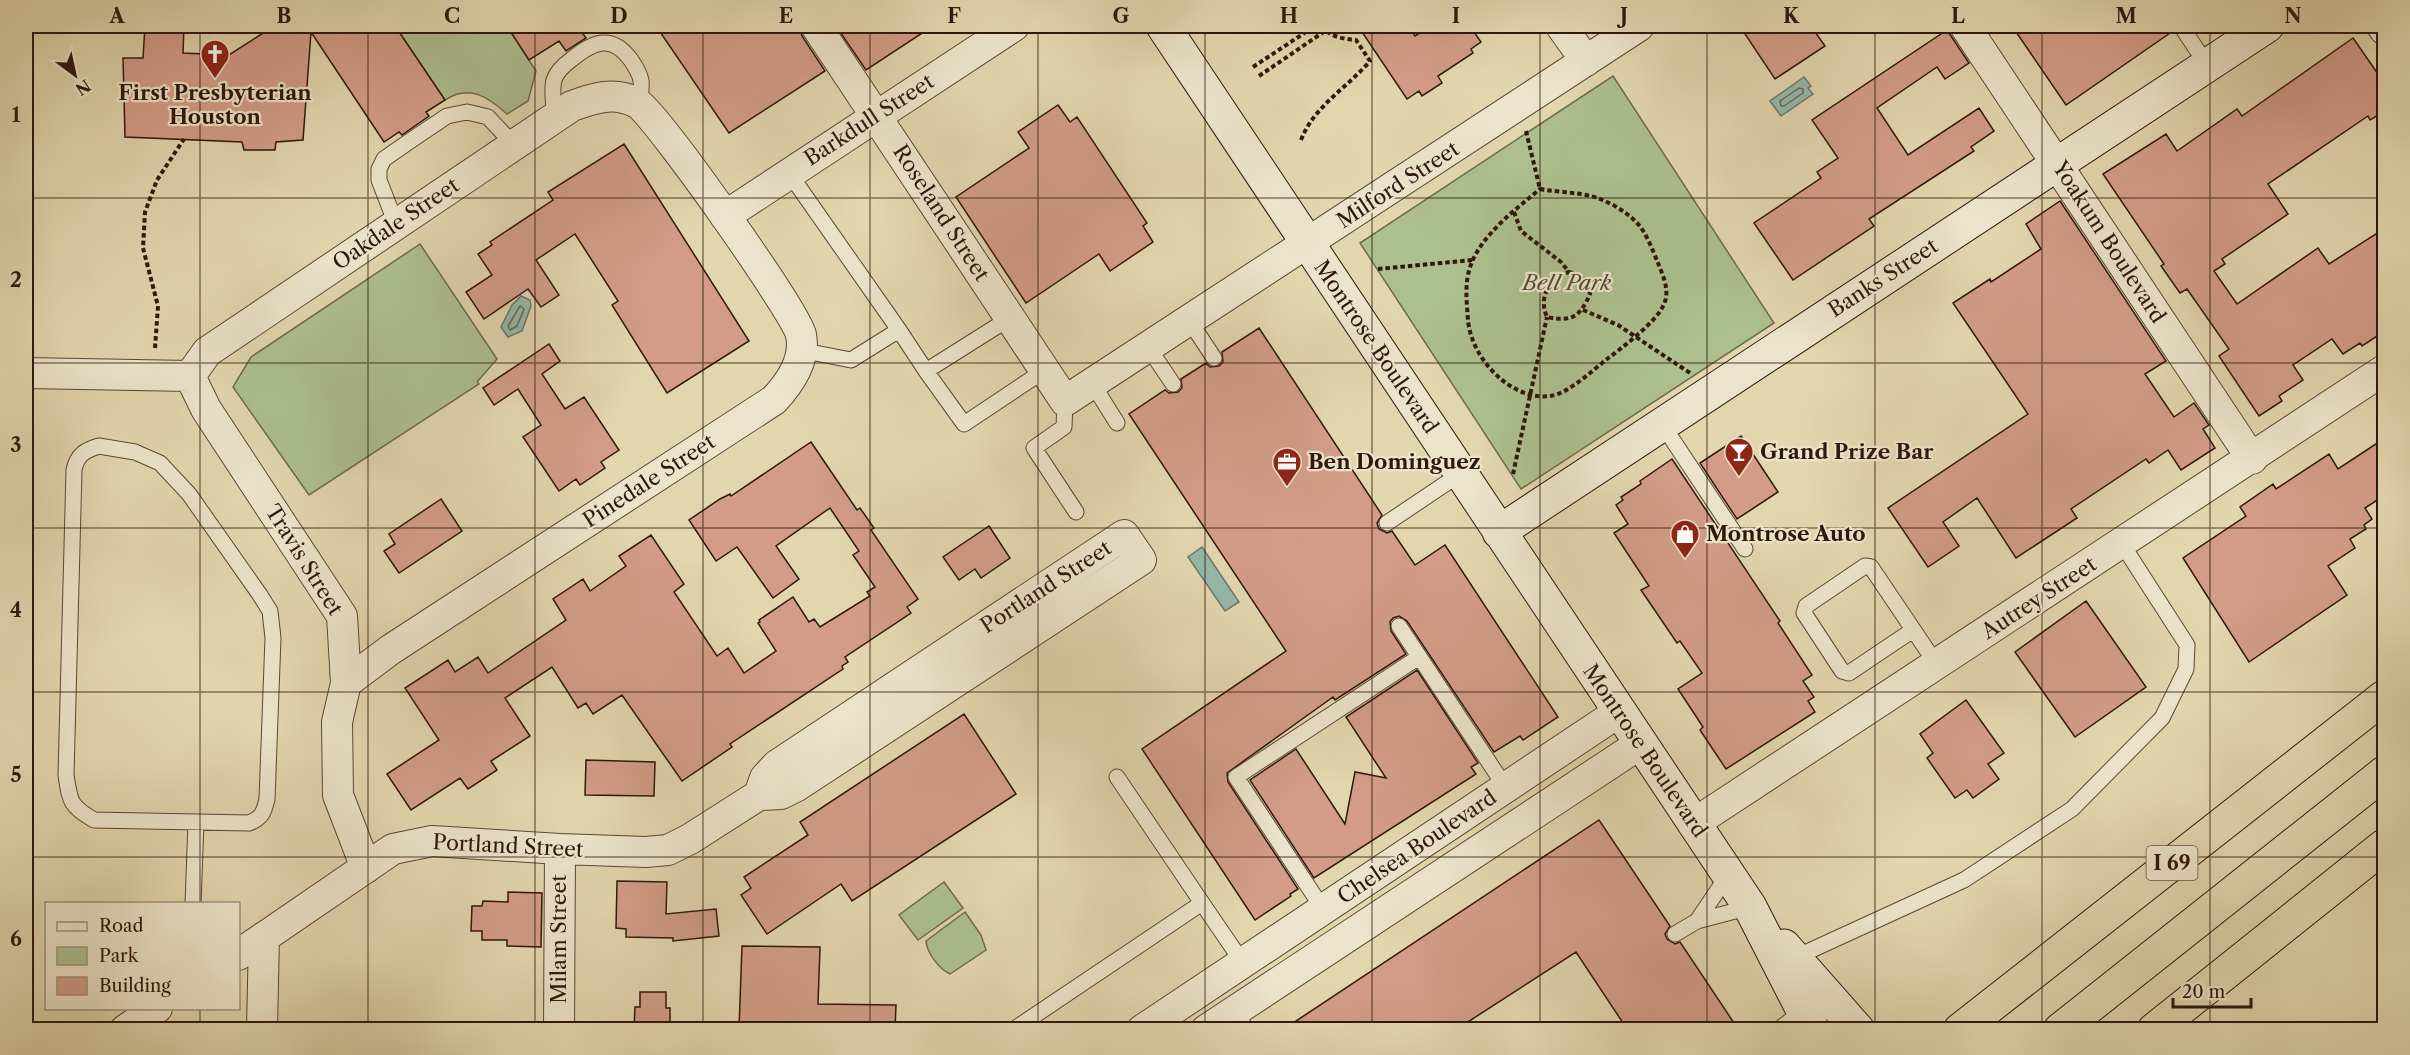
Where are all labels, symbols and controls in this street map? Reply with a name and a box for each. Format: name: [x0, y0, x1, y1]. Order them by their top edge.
text: A: [108, 4, 125, 28]
text: B: [277, 4, 292, 28]
text: C: [444, 4, 460, 28]
text: D: [610, 4, 628, 28]
text: E: [779, 4, 793, 28]
text: F: [947, 4, 961, 28]
text: G: [1113, 4, 1130, 28]
text: H: [1280, 4, 1298, 28]
text: I: [1452, 4, 1460, 28]
text: J: [1616, 4, 1628, 28]
text: K: [1783, 4, 1800, 28]
text: L: [1951, 4, 1965, 28]
text: M: [2115, 4, 2137, 28]
text: N: [2284, 4, 2302, 28]
church icon: First Presbyterian Houston: [199, 38, 231, 80]
north arrow: [45, 45, 105, 105]
street label: Barkdull Street: [799, 68, 939, 171]
text: N: [72, 75, 94, 100]
place label: First Presbyterian Houston: [118, 80, 312, 129]
text: 1: [12, 103, 21, 127]
street label: Milford Street: [1332, 136, 1464, 233]
street label: Roseland Street: [888, 140, 995, 286]
street label: Yoakum Boulevard: [2047, 155, 2171, 328]
street label: Oakdale Street: [328, 172, 464, 275]
street label: Banks Street: [1823, 233, 1943, 322]
street label: Montrose Boulevard: [1309, 255, 1444, 438]
text: 2: [10, 268, 22, 292]
park label: Bell Park: [1521, 270, 1612, 295]
street label: Pinedale Street: [578, 428, 720, 532]
text: 3: [10, 433, 22, 457]
bar icon: Grand Prize Bar: [1723, 436, 1755, 478]
place label: Grand Prize Bar: [1760, 439, 1934, 464]
office icon: Ben Dominguez: [1271, 446, 1303, 488]
place label: Ben Dominguez: [1308, 449, 1481, 474]
street label: Travis Street: [261, 500, 349, 620]
shop icon: Montrose Auto: [1669, 518, 1701, 560]
place label: Montrose Auto: [1706, 521, 1866, 546]
street label: Portland Street: [976, 535, 1116, 638]
street label: Autrey Street: [1976, 551, 2101, 644]
text: 4: [10, 598, 22, 622]
street label: Montrose Boulevard: [1578, 659, 1713, 842]
text: 5: [10, 763, 22, 787]
street label: Chelsea Boulevard: [1333, 784, 1501, 909]
street label: Portland Street: [432, 829, 585, 862]
road number: I 69: [2146, 846, 2198, 880]
street label: Milam Street: [546, 874, 571, 1004]
legend: [45, 902, 240, 1010]
text: Road: [99, 915, 144, 937]
text: 6: [10, 927, 22, 951]
text: Park: [99, 945, 140, 967]
scale bar: [2173, 971, 2251, 1009]
text: Building: [99, 975, 171, 997]
text: 20 m: [2182, 981, 2226, 1003]

